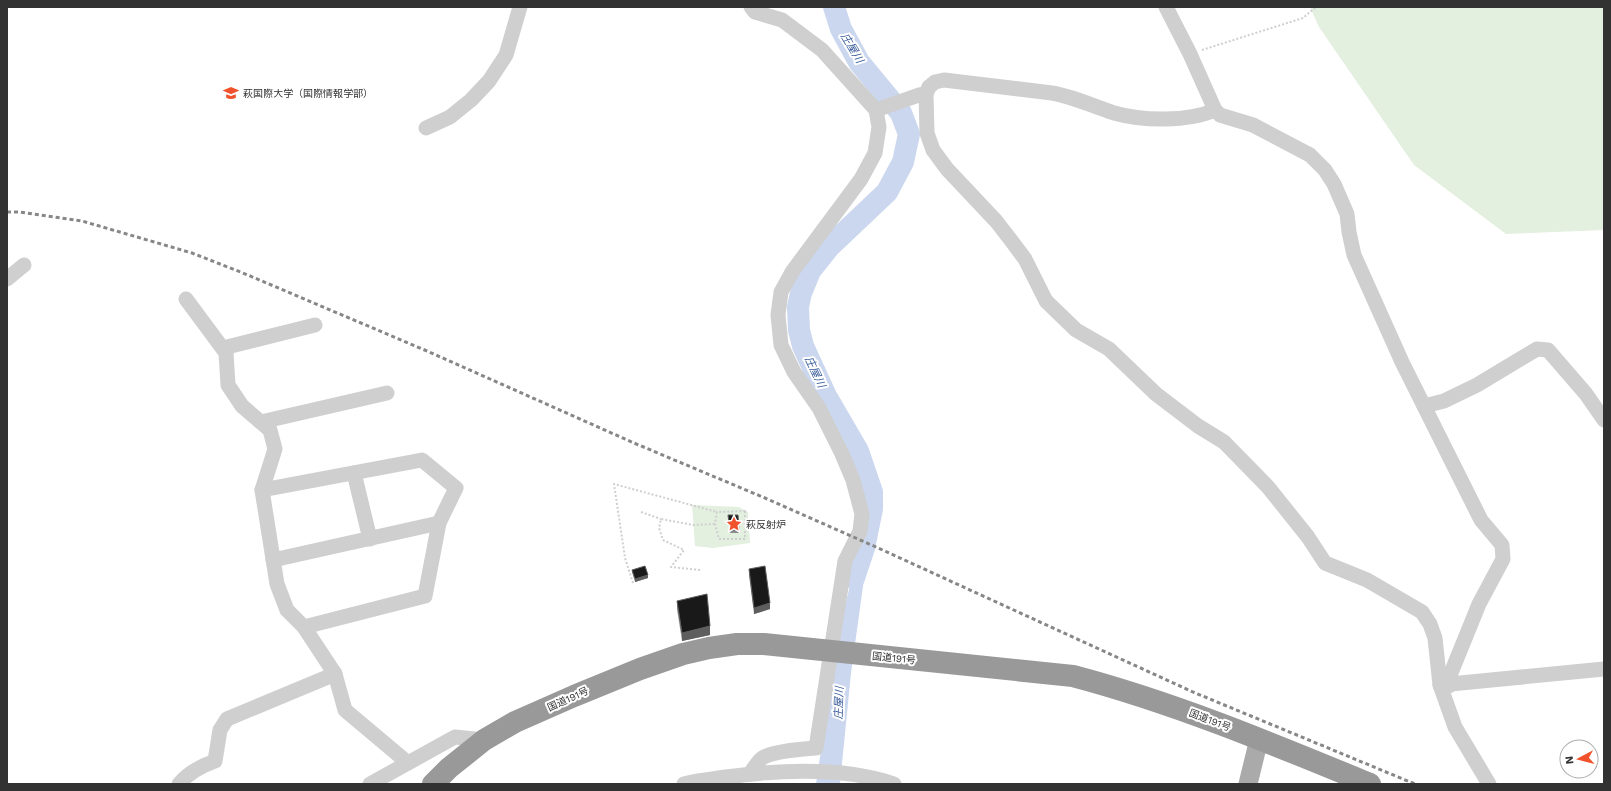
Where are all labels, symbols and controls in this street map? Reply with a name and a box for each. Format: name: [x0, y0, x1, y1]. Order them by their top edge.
water label: 庄屋川: [838, 31, 867, 66]
school or university icon: 萩国際大学（国際情報学部）: [222, 84, 240, 102]
place label: 萩国際大学（国際情報学部）: [243, 88, 373, 99]
water label: 庄屋川: [802, 354, 828, 391]
place icon: 萩反射炉: [725, 515, 743, 533]
place label: 萩反射炉: [746, 519, 786, 530]
street label: 国道191号: [872, 650, 916, 666]
street label: 国道191号: [546, 685, 590, 713]
water label: 庄屋川: [832, 685, 846, 720]
street label: 国道191号: [1187, 707, 1233, 733]
north arrow: [1559, 739, 1599, 779]
text: N: [1563, 755, 1577, 765]

